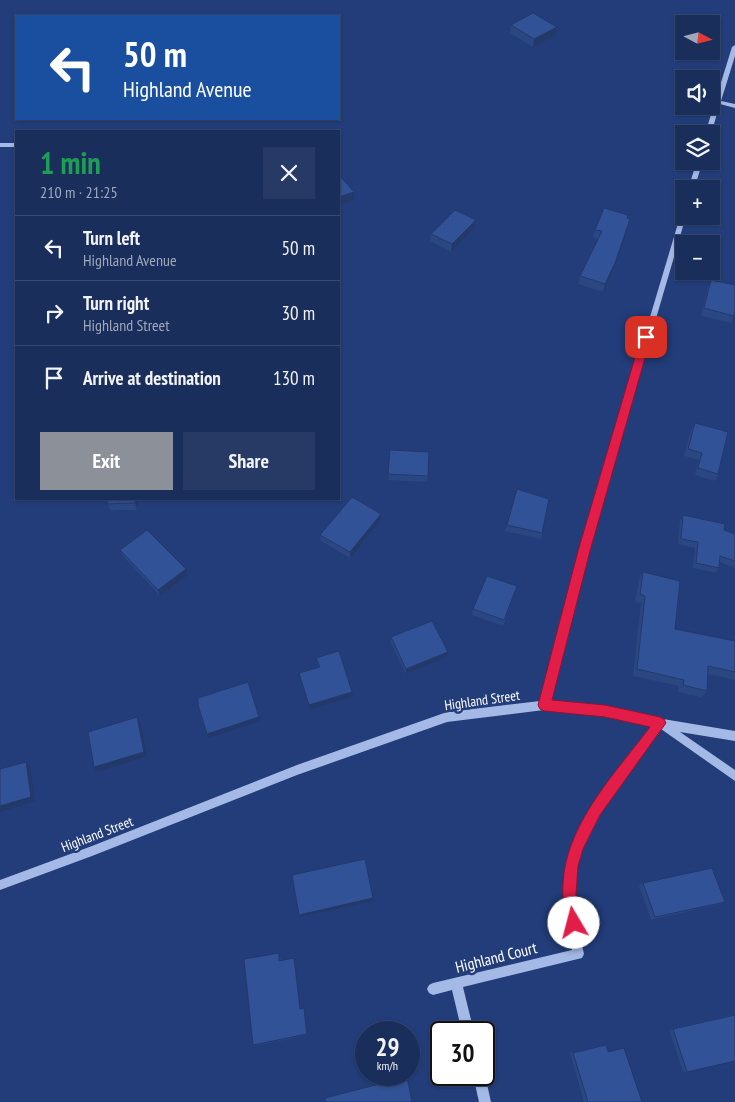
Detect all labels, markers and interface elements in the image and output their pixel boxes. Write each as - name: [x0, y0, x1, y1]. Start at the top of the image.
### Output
- north arrow: [675, 15, 720, 60]
- map controls: [675, 15, 720, 280]
- text: 50 m: [123, 31, 187, 77]
- icon: left: [40, 35, 105, 100]
- button: sound: [675, 70, 720, 115]
- text: Highland Avenue: [123, 75, 252, 103]
- button: layers: [675, 125, 720, 170]
- text: 1 min: [40, 143, 101, 182]
- button: close: [263, 147, 315, 199]
- button: +: [675, 180, 720, 225]
- text: 210 m · 21:25: [40, 182, 118, 202]
- text: Turn left: [83, 226, 140, 250]
- icon: left: [40, 234, 68, 262]
- button: −: [675, 235, 720, 280]
- text: 50 m: [282, 236, 315, 260]
- text: Highland Avenue: [83, 250, 177, 270]
- text: Turn right: [83, 291, 149, 315]
- icon: right: [40, 299, 68, 327]
- text: 30 m: [282, 301, 315, 325]
- text: Highland Street: [83, 315, 170, 335]
- pin: [625, 316, 667, 358]
- icon: arrive: [632, 323, 660, 351]
- icon: arrive: [40, 364, 68, 392]
- text: Arrive at destination: [83, 366, 221, 390]
- text: 130 m: [273, 366, 315, 390]
- button: Exit: [40, 432, 173, 490]
- button: Share: [183, 432, 315, 490]
- street label: Highland Street: [443, 686, 521, 714]
- street label: Highland Street: [58, 812, 136, 856]
- position arrow: [547, 896, 599, 948]
- street label: Highland Court: [453, 937, 539, 977]
- speed limit sign: 30: [430, 1021, 495, 1086]
- text: 29: [376, 1031, 399, 1063]
- text: km/h: [377, 1058, 398, 1073]

